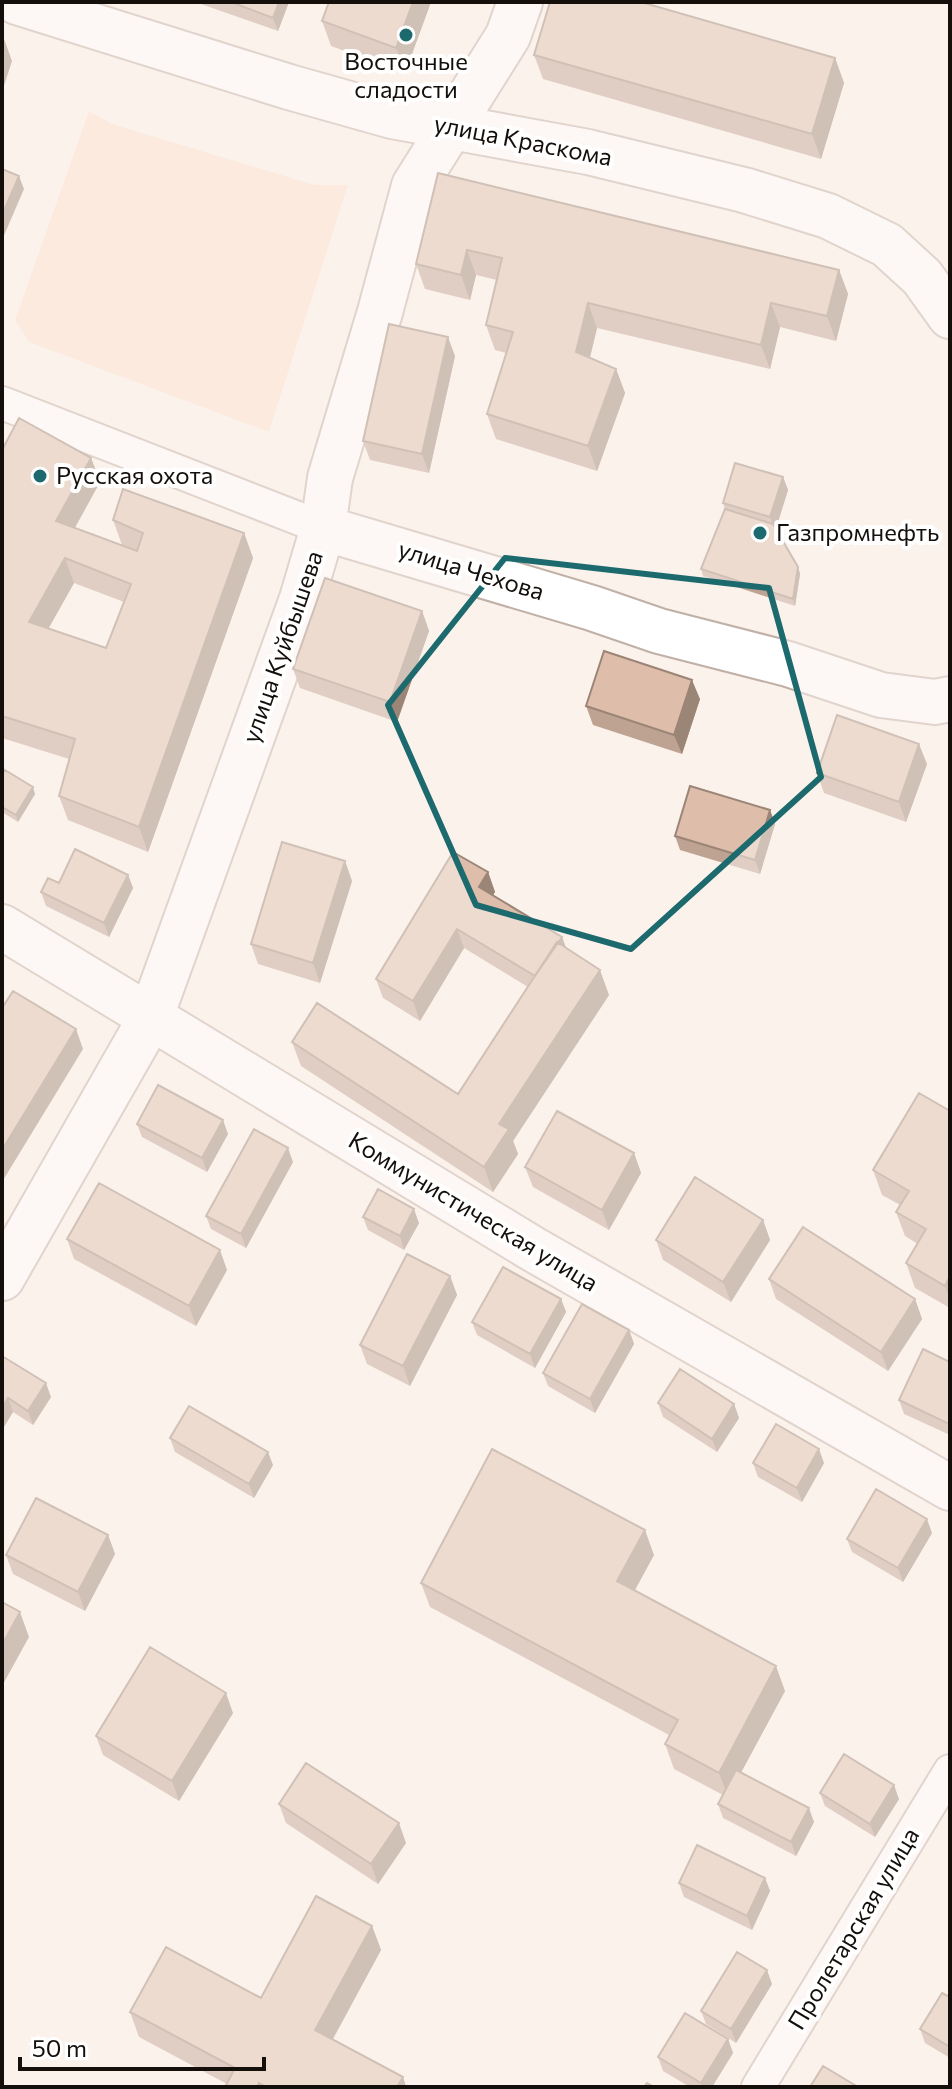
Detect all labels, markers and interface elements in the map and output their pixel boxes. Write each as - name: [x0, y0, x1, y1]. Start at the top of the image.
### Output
- marker: Восточные сладости: [397, 26, 415, 44]
- place label: Восточные сладости: [344, 46, 468, 103]
- street label: улица Краскома: [432, 108, 615, 171]
- place label: Русская охота: [56, 460, 213, 489]
- marker: Русская охота: [31, 467, 49, 485]
- place label: Газпромнефть: [776, 517, 939, 546]
- marker: Газпромнефть: [751, 524, 769, 542]
- street label: улица Чехова: [395, 534, 548, 605]
- street label: улица Куйбышева: [235, 547, 328, 746]
- street label: Коммунистическая улица: [344, 1125, 604, 1297]
- street label: Пролетарская улица: [781, 1822, 924, 2034]
- scale bar: [20, 2021, 264, 2071]
- text: 50 m: [32, 2033, 87, 2062]

